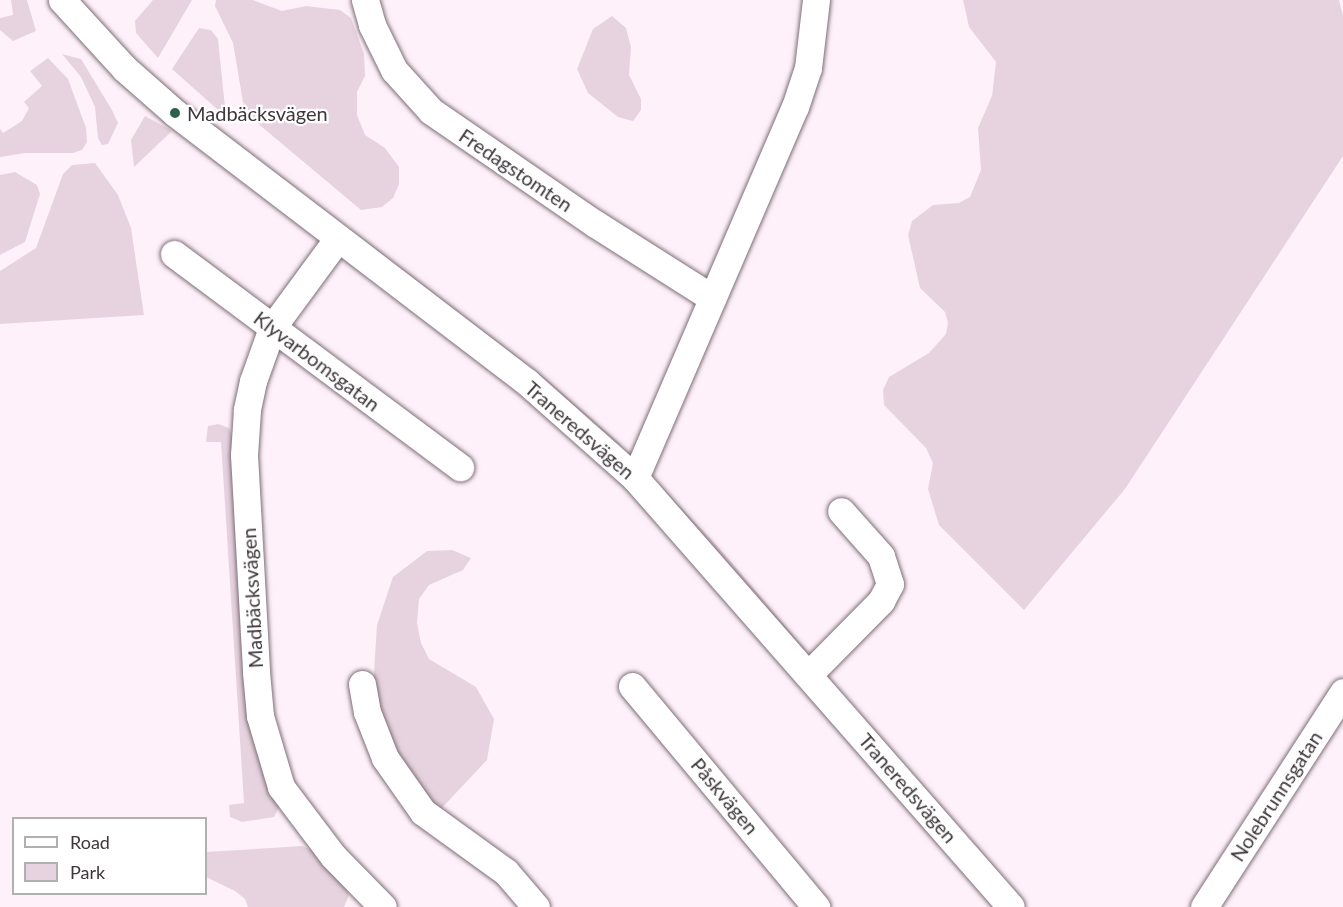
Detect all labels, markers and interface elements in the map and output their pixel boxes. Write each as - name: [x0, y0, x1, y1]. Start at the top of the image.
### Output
- place label: Madbäcksvägen: [187, 101, 328, 125]
- marker: Madbäcksvägen: [168, 106, 182, 120]
- street label: Fredagstomten: [455, 123, 577, 217]
- street label: Klyvarbomsgatan: [249, 306, 385, 416]
- street label: Traneredsvägen: [520, 376, 640, 484]
- street label: Madbäcksvägen: [236, 527, 268, 669]
- street label: Nolebrunnsgatan: [1225, 726, 1327, 866]
- street label: Traneredsvägen: [854, 728, 962, 848]
- street label: Påskvägen: [686, 753, 764, 839]
- legend: [12, 817, 207, 895]
- text: Road: [70, 831, 110, 853]
- text: Park: [70, 861, 105, 883]

